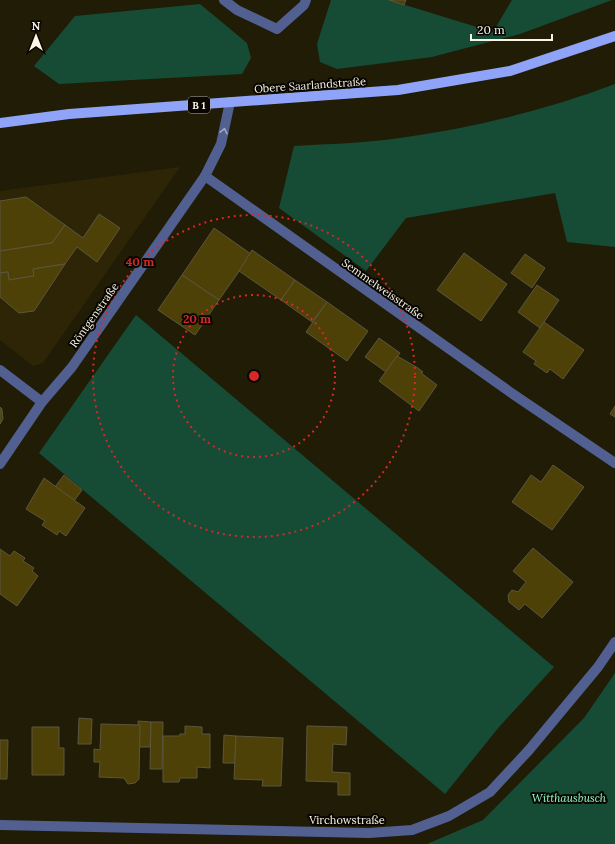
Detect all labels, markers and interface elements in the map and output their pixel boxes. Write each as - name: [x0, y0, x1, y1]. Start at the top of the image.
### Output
- north arrow: [16, 16, 56, 56]
- scale bar: [471, 16, 552, 42]
- text: N: [32, 19, 41, 33]
- text: 20 m: [477, 22, 505, 37]
- street label: Obere Saarlandstraße: [254, 74, 366, 96]
- road number: B 1: [188, 97, 210, 113]
- one-way arrow: [220, 128, 228, 134]
- text: 40 m: [126, 254, 154, 269]
- street label: Semmelweisstraße: [339, 256, 427, 323]
- street label: Röntgenstraße: [66, 280, 122, 350]
- text: 20 m: [183, 311, 211, 326]
- centre of rings: [247, 369, 261, 383]
- park label: Witthausbusch: [532, 791, 607, 805]
- street label: Virchowstraße: [308, 813, 385, 827]

